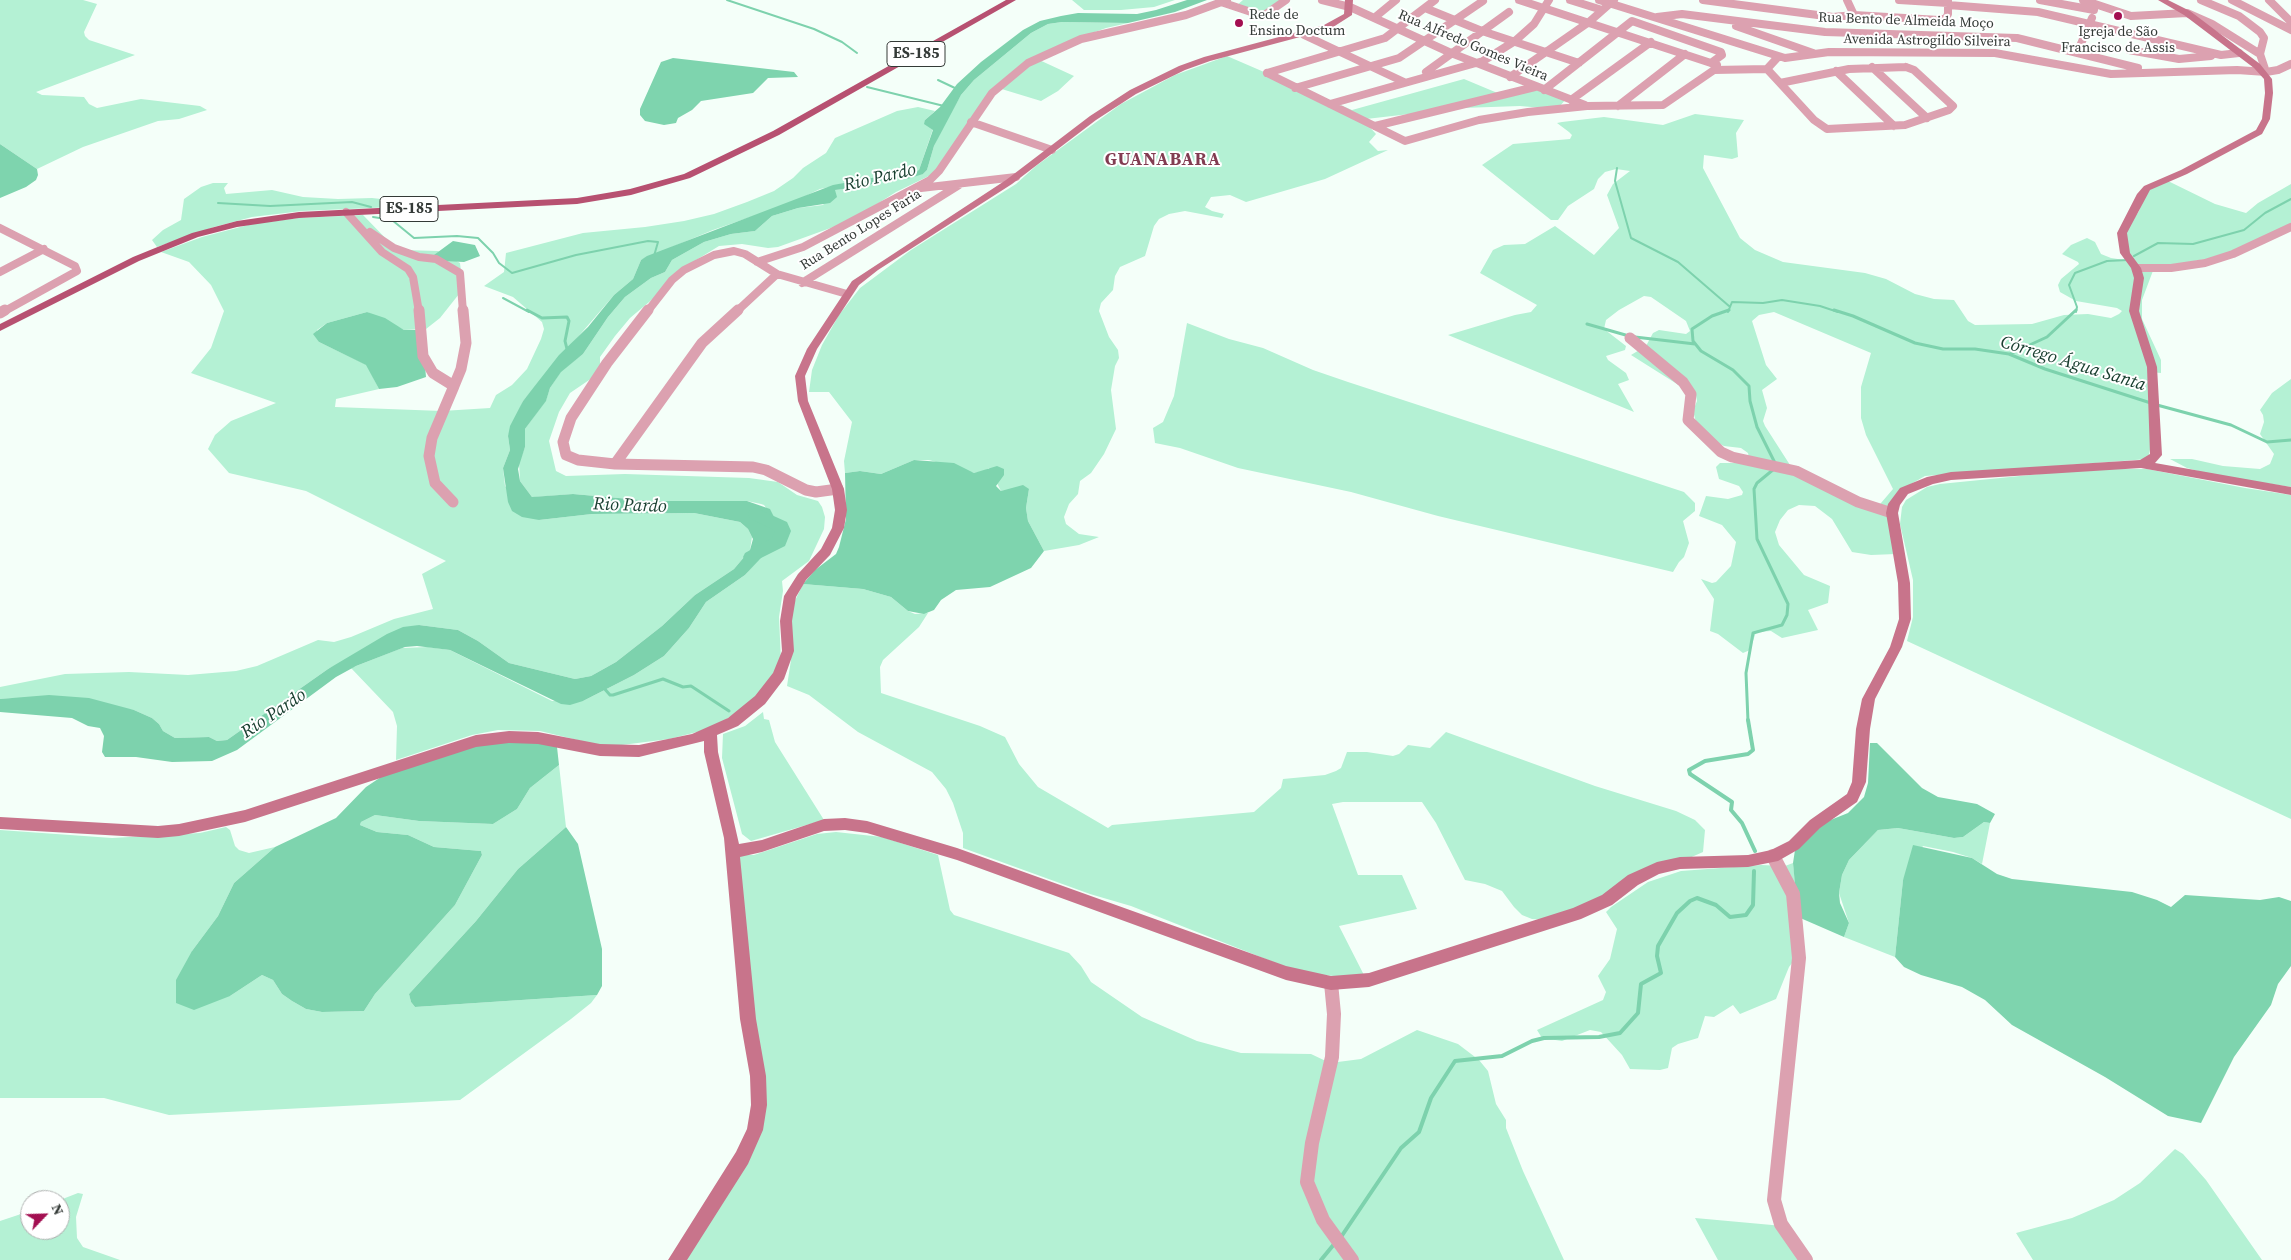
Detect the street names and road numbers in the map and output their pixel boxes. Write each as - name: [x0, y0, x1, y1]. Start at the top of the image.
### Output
- street label: Rua Alfredo Gomes Vieira: [1395, 7, 1551, 85]
- street label: Rua Bento de Almeida Moço: [1818, 10, 1994, 32]
- street label: Avenida Astrogildo Silveira: [1843, 31, 2011, 51]
- road number: ES-185: [887, 42, 945, 66]
- street label: Rua Bento Lopes Faria: [797, 186, 925, 274]
- road number: ES-185: [380, 196, 438, 222]

